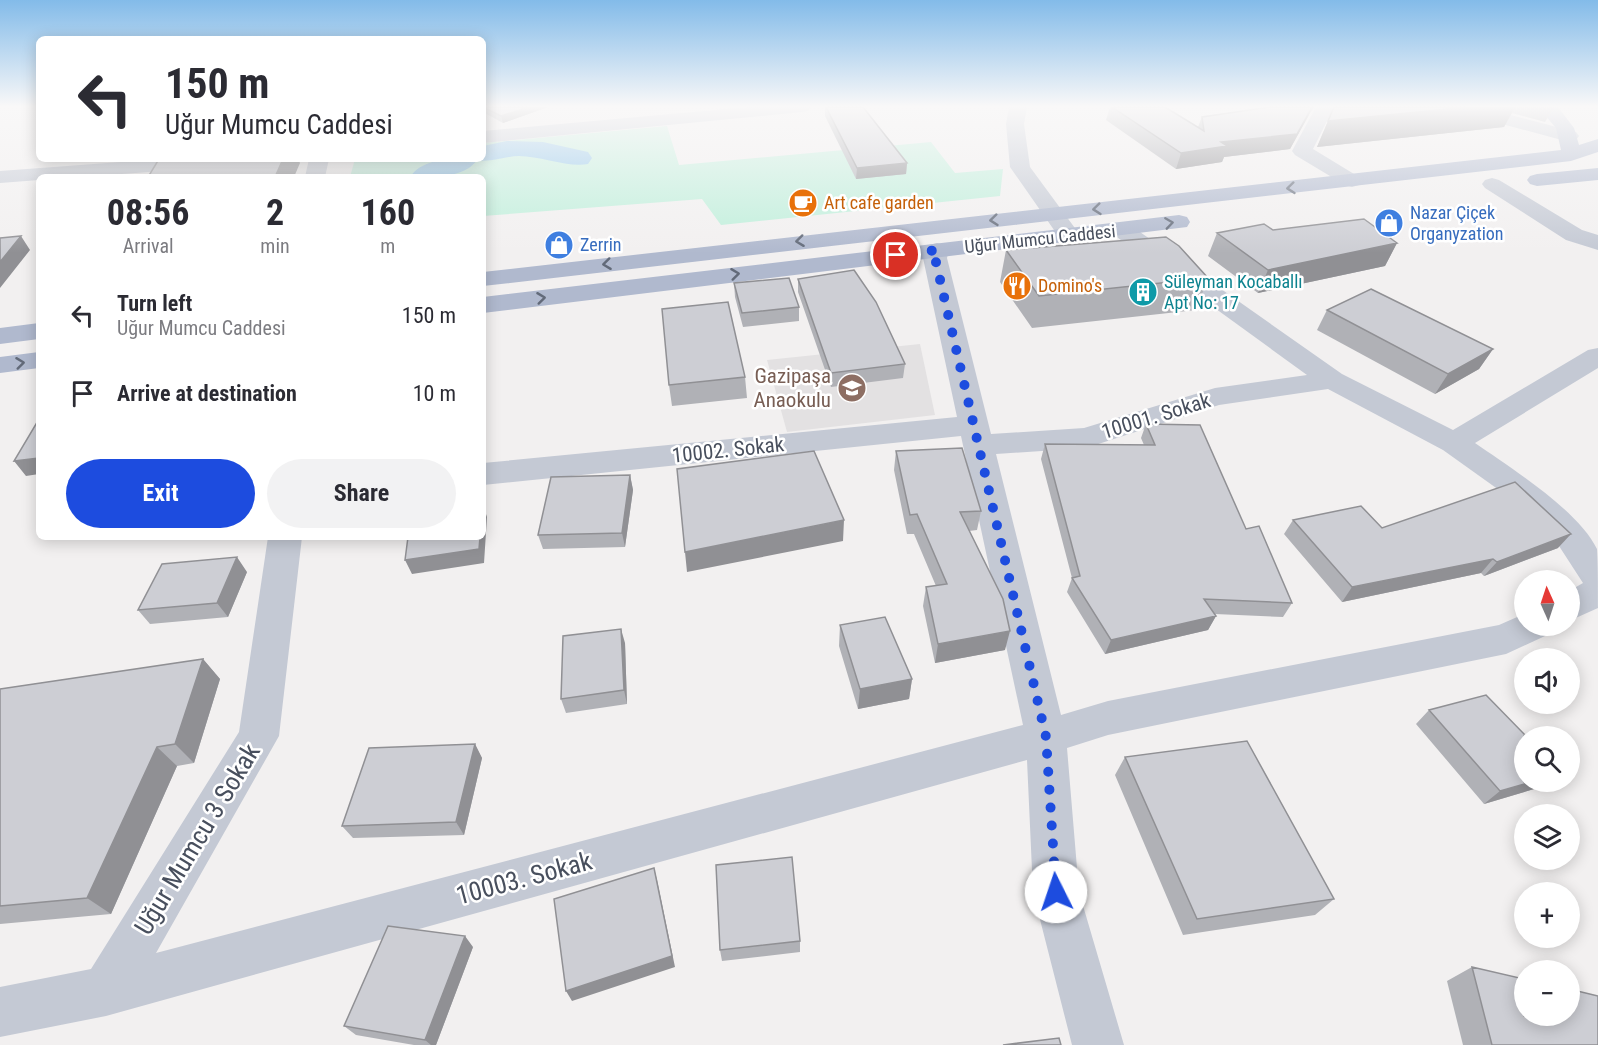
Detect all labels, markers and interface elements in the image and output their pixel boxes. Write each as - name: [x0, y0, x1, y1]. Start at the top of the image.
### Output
- text: 150 m: [165, 59, 270, 108]
- icon: left: [66, 60, 144, 138]
- text: Uğur Mumcu Caddesi: [165, 109, 393, 141]
- one-way arrow: [1286, 181, 1296, 194]
- cafe icon: Art cafe garden: [787, 187, 819, 219]
- text: 08:56: [107, 192, 189, 234]
- text: 2: [266, 192, 284, 234]
- text: 160: [361, 192, 415, 234]
- place label: Art cafe garden: [824, 192, 934, 213]
- one-way arrow: [1093, 202, 1102, 215]
- place label: Nazar Çiçek Organyzation: [1410, 202, 1504, 244]
- shop icon: Nazar Çiçek Organyzation: [1373, 207, 1405, 239]
- one-way arrow: [990, 213, 999, 226]
- one-way arrow: [1164, 218, 1173, 230]
- street label: Uğur Mumcu Caddesi: [963, 220, 1117, 257]
- shop icon: Zerrin: [543, 229, 575, 261]
- pin: [870, 229, 921, 280]
- text: Arrival: [123, 234, 174, 258]
- text: min: [260, 234, 290, 258]
- text: m: [380, 234, 395, 258]
- place label: Zerrin: [580, 234, 621, 255]
- one-way arrow: [796, 235, 805, 247]
- icon: arrive: [879, 238, 912, 271]
- one-way arrow: [602, 257, 611, 270]
- one-way arrow: [730, 268, 739, 281]
- restaurant icon: Domino's: [1001, 270, 1033, 302]
- place label: Süleyman Kocaballı Apt No: 17: [1164, 271, 1303, 313]
- place label: Domino's: [1038, 275, 1102, 296]
- building icon: Süleyman Kocaballı Apt No: 17: [1127, 276, 1159, 308]
- text: Turn left: [117, 291, 192, 316]
- one-way arrow: [536, 292, 546, 304]
- icon: left: [66, 299, 99, 332]
- text: 150 m: [402, 303, 456, 328]
- text: Uğur Mumcu Caddesi: [117, 316, 286, 340]
- one-way arrow: [15, 357, 24, 369]
- place label: Gazipaşa Anaokulu: [754, 364, 831, 412]
- school or university icon: Gazipaşa Anaokulu: [836, 372, 868, 404]
- icon: arrive: [66, 377, 99, 410]
- text: Arrive at destination: [117, 381, 297, 406]
- text: 10 m: [413, 381, 456, 406]
- street label: 10001. Sokak: [1099, 388, 1214, 444]
- street label: 10002. Sokak: [671, 432, 786, 468]
- button: Exit: [66, 459, 255, 528]
- button: Share: [267, 459, 456, 528]
- north arrow: [1514, 570, 1580, 636]
- map controls: [1514, 570, 1580, 1026]
- button: sound: [1514, 648, 1580, 714]
- button: search: [1514, 726, 1580, 792]
- street label: Uğur Mumcu 3 Sokak: [128, 738, 266, 940]
- button: layers: [1514, 804, 1580, 870]
- street label: 10003. Sokak: [453, 845, 595, 911]
- position arrow: [1024, 860, 1088, 924]
- button: +: [1514, 882, 1580, 948]
- button: −: [1514, 960, 1580, 1026]

